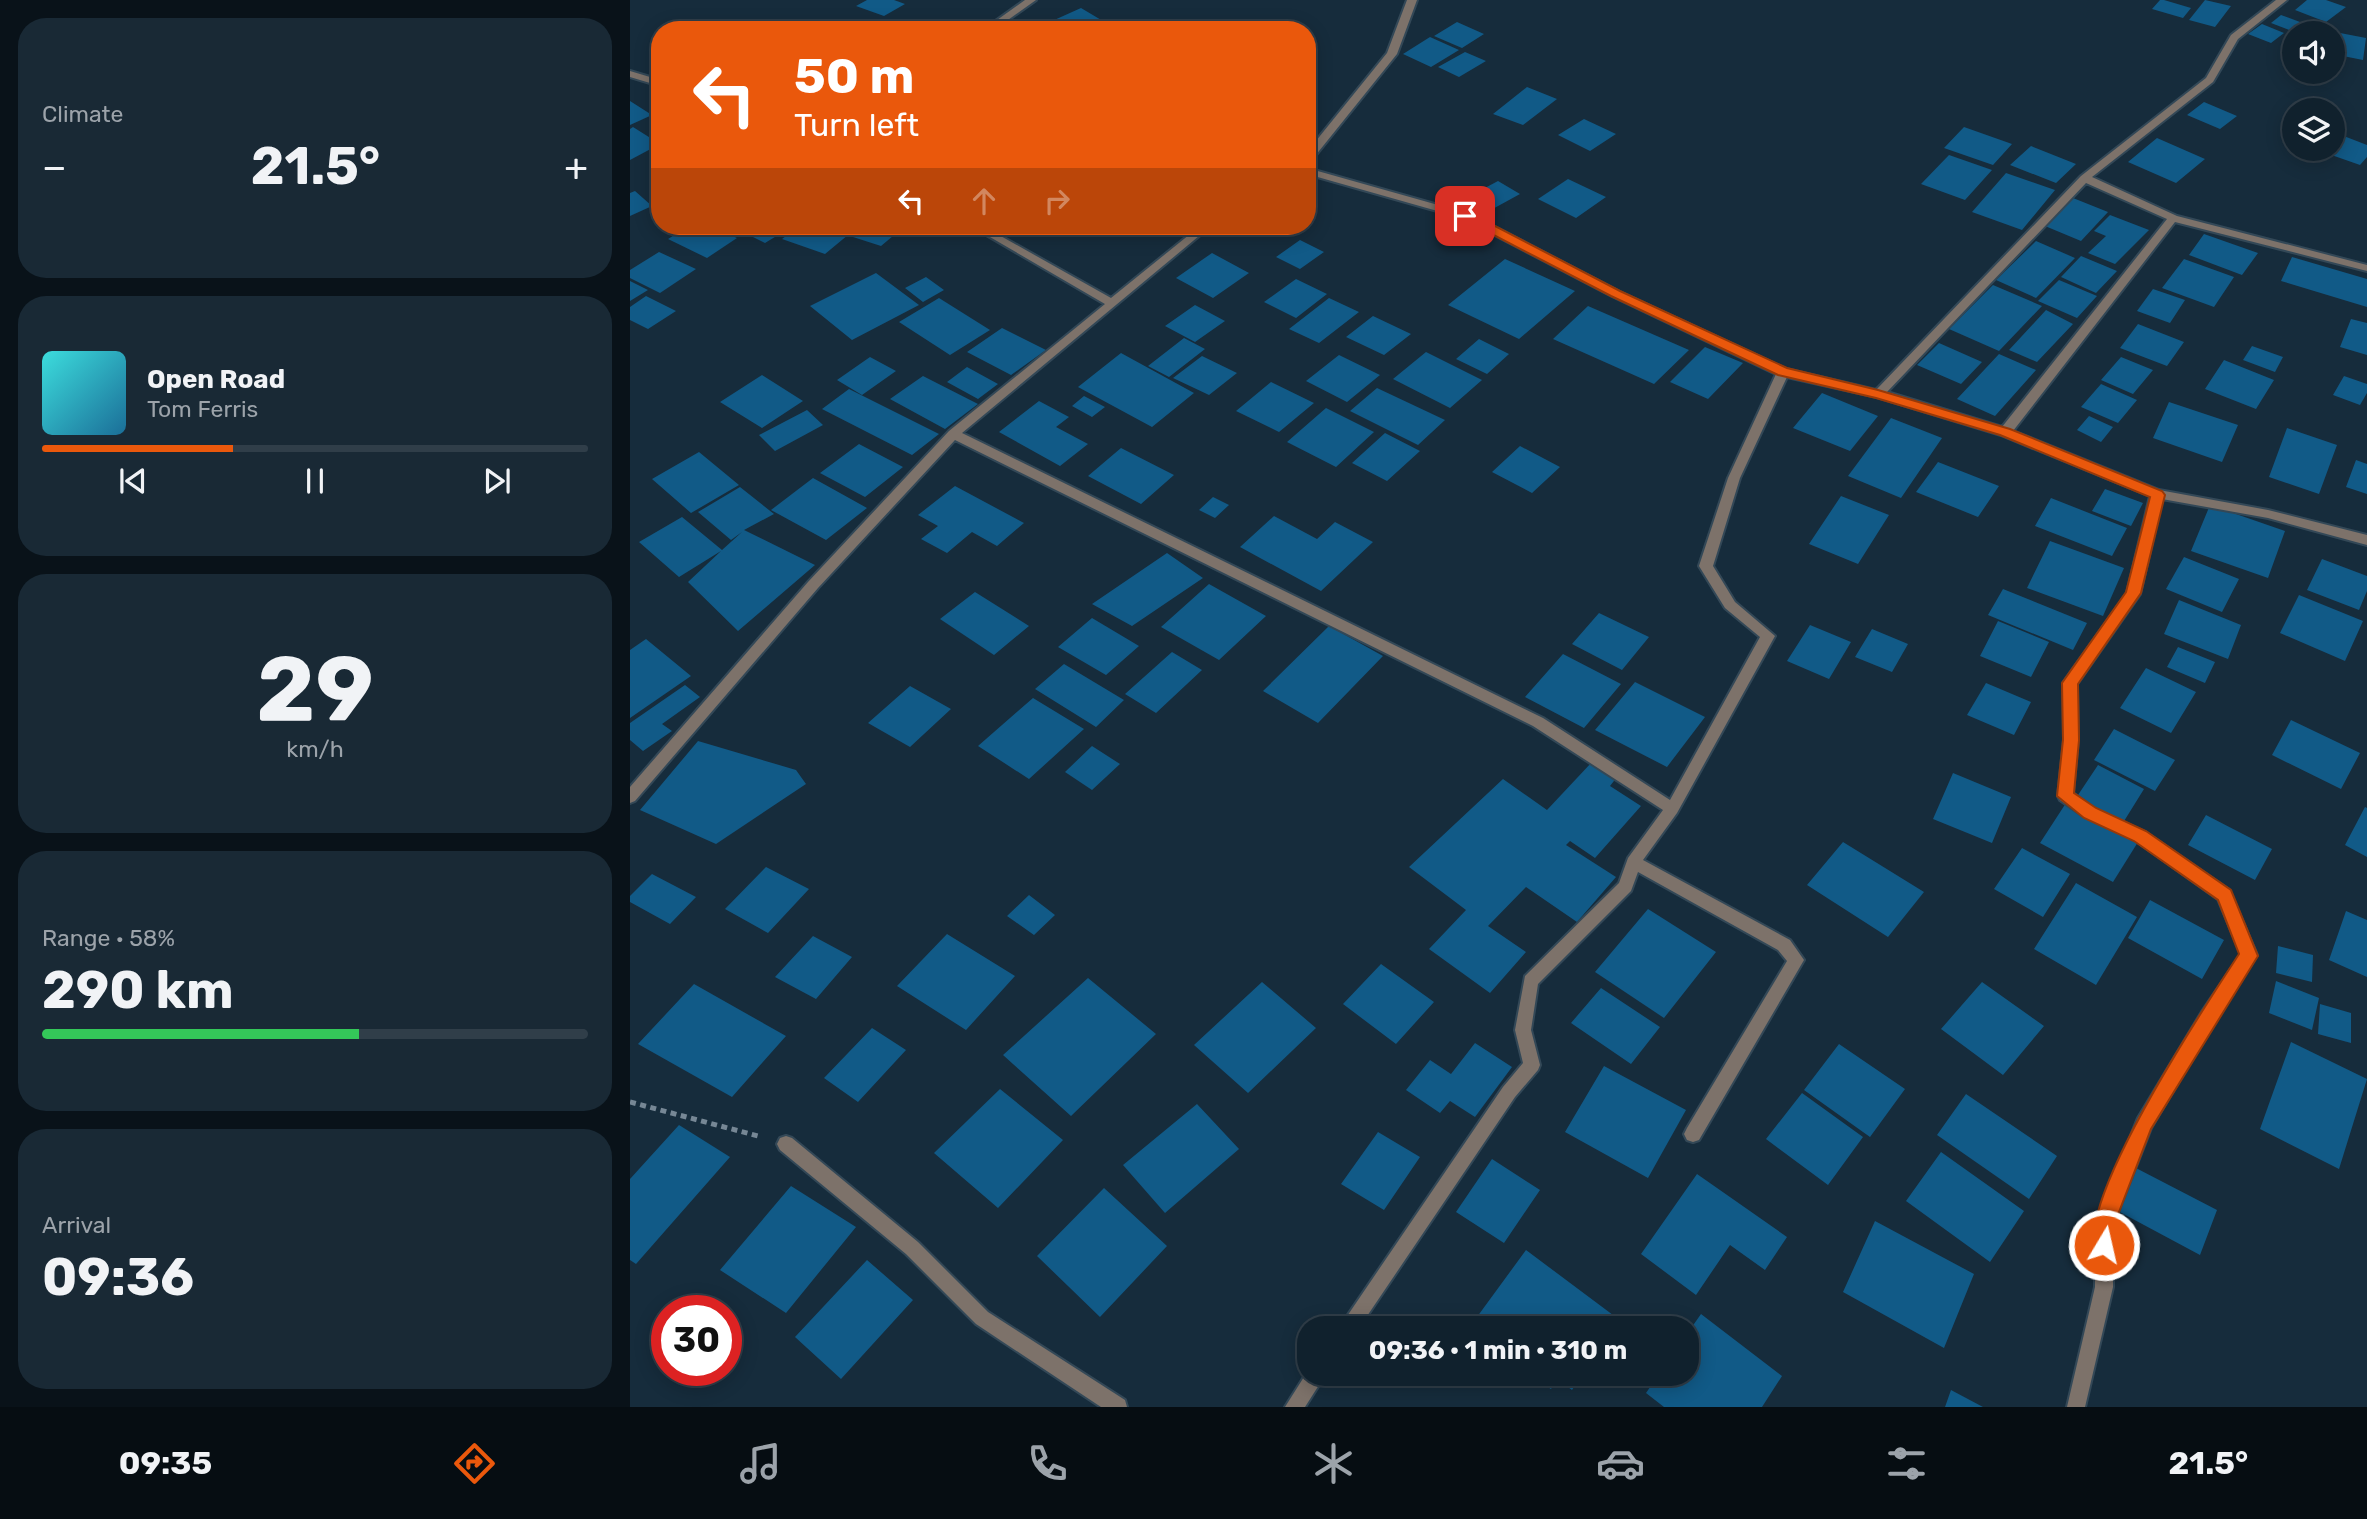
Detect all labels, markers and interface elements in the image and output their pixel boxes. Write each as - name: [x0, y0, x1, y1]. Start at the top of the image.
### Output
- map controls: [2282, 21, 2345, 161]
- button: sound: [2282, 21, 2345, 84]
- text: 50 m: [794, 47, 914, 105]
- icon: left: [679, 49, 770, 140]
- button: layers: [2282, 98, 2345, 161]
- text: Climate: [42, 100, 123, 128]
- text: Turn left: [794, 106, 919, 144]
- text: 21.5°: [251, 135, 380, 197]
- text: −: [42, 144, 67, 190]
- text: +: [564, 144, 588, 190]
- icon: left: [892, 182, 930, 220]
- icon: ahead: [965, 182, 1003, 220]
- icon: right: [1038, 182, 1076, 220]
- pin: [1435, 186, 1495, 246]
- icon: arrive: [1446, 197, 1484, 235]
- text: Open Road: [147, 364, 285, 395]
- text: Tom Ferris: [147, 395, 258, 423]
- icon: previous: [114, 462, 152, 500]
- icon: pause: [296, 462, 334, 500]
- icon: next: [478, 462, 516, 500]
- text: 29: [256, 635, 374, 743]
- text: km/h: [286, 735, 344, 763]
- text: Range · 58%: [42, 924, 175, 952]
- text: 290 km: [42, 959, 234, 1021]
- position arrow: [2067, 1208, 2141, 1282]
- text: Arrival: [42, 1211, 111, 1239]
- text: 09:36: [42, 1246, 194, 1308]
- speed limit sign: 30: [651, 1295, 742, 1386]
- text: 09:36 · 1 min · 310 m: [1369, 1335, 1627, 1366]
- icon: directions: [450, 1439, 499, 1488]
- icon: music: [736, 1439, 785, 1488]
- icon: phone: [1023, 1439, 1072, 1488]
- icon: climate: [1309, 1439, 1358, 1488]
- icon: car: [1596, 1439, 1645, 1488]
- icon: filters: [1882, 1439, 1931, 1488]
- text: 09:35: [119, 1444, 212, 1482]
- text: 21.5°: [2169, 1444, 2248, 1482]

